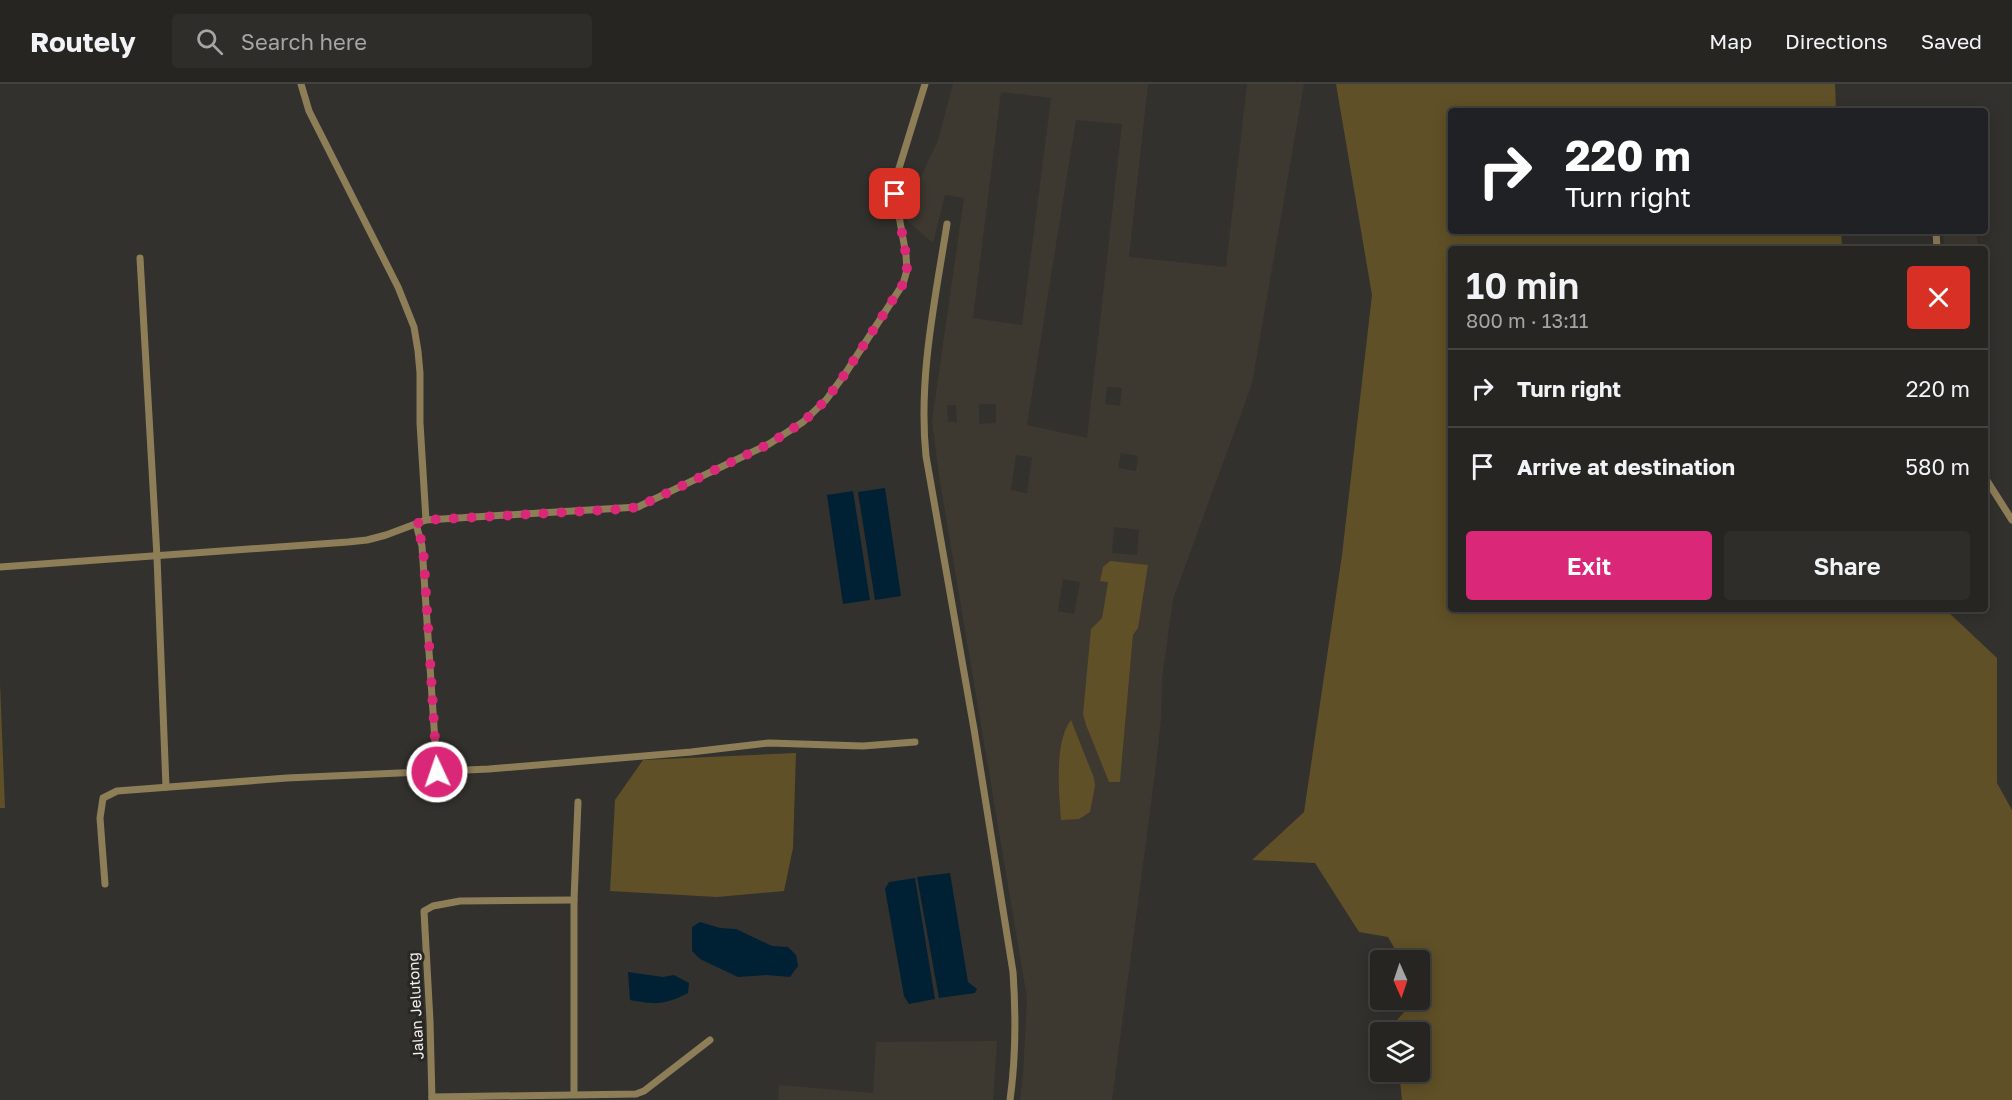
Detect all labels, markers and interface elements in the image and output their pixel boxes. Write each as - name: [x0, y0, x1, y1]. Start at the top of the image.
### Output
- search box: [172, 14, 592, 68]
- text: Routely: [30, 25, 136, 58]
- icon: search: [193, 25, 226, 58]
- text: Search here: [241, 28, 367, 55]
- text: Map: [1709, 28, 1752, 54]
- text: Directions: [1785, 28, 1888, 54]
- text: Saved: [1921, 28, 1982, 54]
- text: 220 m: [1565, 130, 1691, 180]
- icon: right: [1466, 132, 1544, 210]
- pin: [869, 168, 920, 219]
- icon: arrive: [878, 177, 911, 210]
- text: Turn right: [1565, 181, 1691, 213]
- text: 10 min: [1466, 264, 1579, 307]
- button: close: [1907, 266, 1970, 329]
- text: 800 m · 13:11: [1466, 308, 1589, 332]
- icon: right: [1466, 372, 1499, 405]
- text: Turn right: [1517, 375, 1621, 402]
- text: 220 m: [1906, 375, 1970, 402]
- icon: arrive: [1466, 450, 1499, 483]
- text: Arrive at destination: [1517, 453, 1735, 480]
- text: 580 m: [1905, 453, 1970, 480]
- button: Exit: [1466, 531, 1712, 600]
- button: Share: [1724, 531, 1970, 600]
- position arrow: [405, 740, 469, 804]
- north arrow: [1370, 950, 1430, 1010]
- map controls: [1370, 950, 1430, 1082]
- street label: Jalan Jelutong: [403, 952, 427, 1060]
- button: layers: [1370, 1022, 1430, 1082]

